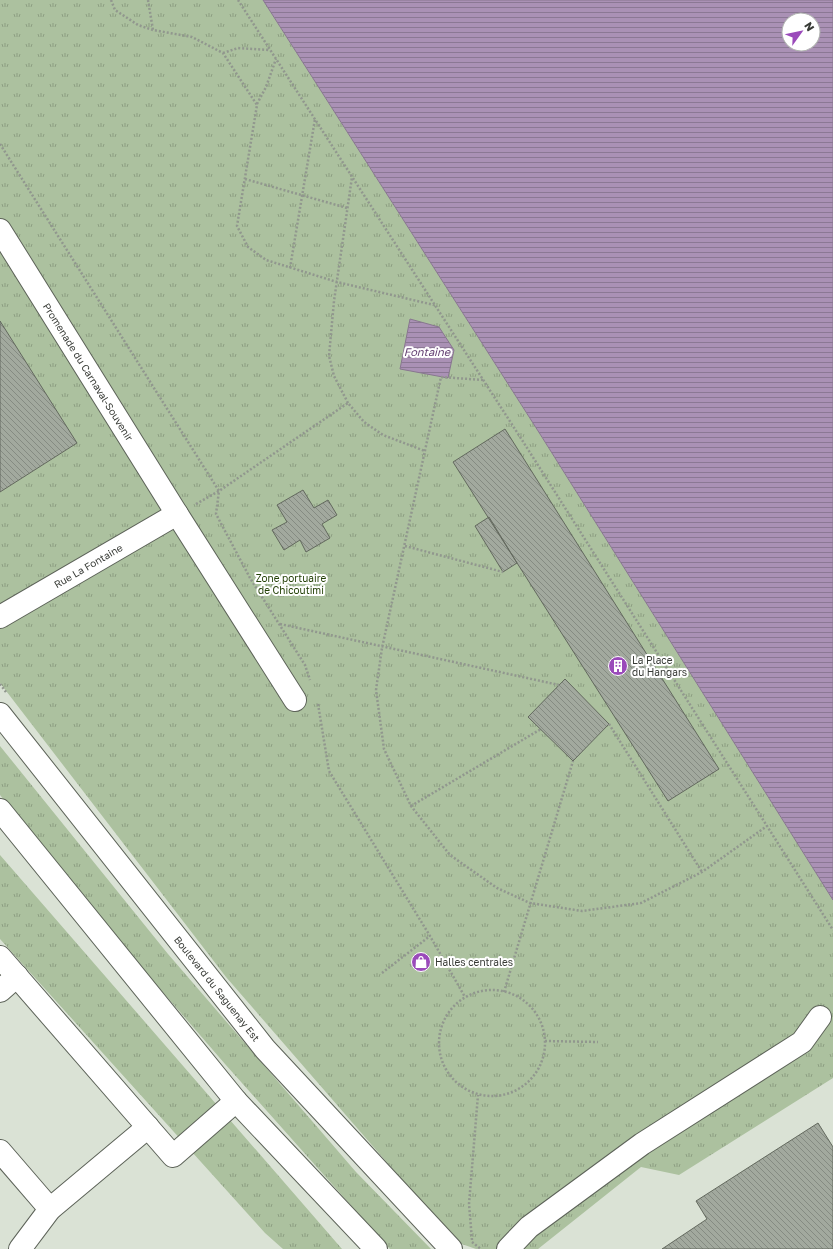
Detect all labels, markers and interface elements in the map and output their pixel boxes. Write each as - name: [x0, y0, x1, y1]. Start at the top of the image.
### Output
- north arrow: [781, 12, 821, 52]
- text: N: [802, 19, 818, 33]
- street label: Promenade du Carnaval-Souvenir: [41, 301, 136, 443]
- water label: Fontaine: [404, 345, 452, 358]
- street label: Rue La Fontaine: [52, 541, 125, 590]
- park label: Zone portuaire de Chicoutimi: [256, 572, 326, 596]
- place label: La Place du Hangars: [632, 654, 687, 678]
- building icon: La Place du Hangars: [607, 655, 629, 677]
- street label: Boulevard du Saguenay Est: [172, 933, 262, 1044]
- shop icon: Halles centrales: [410, 951, 432, 973]
- place label: Halles centrales: [435, 956, 513, 968]

